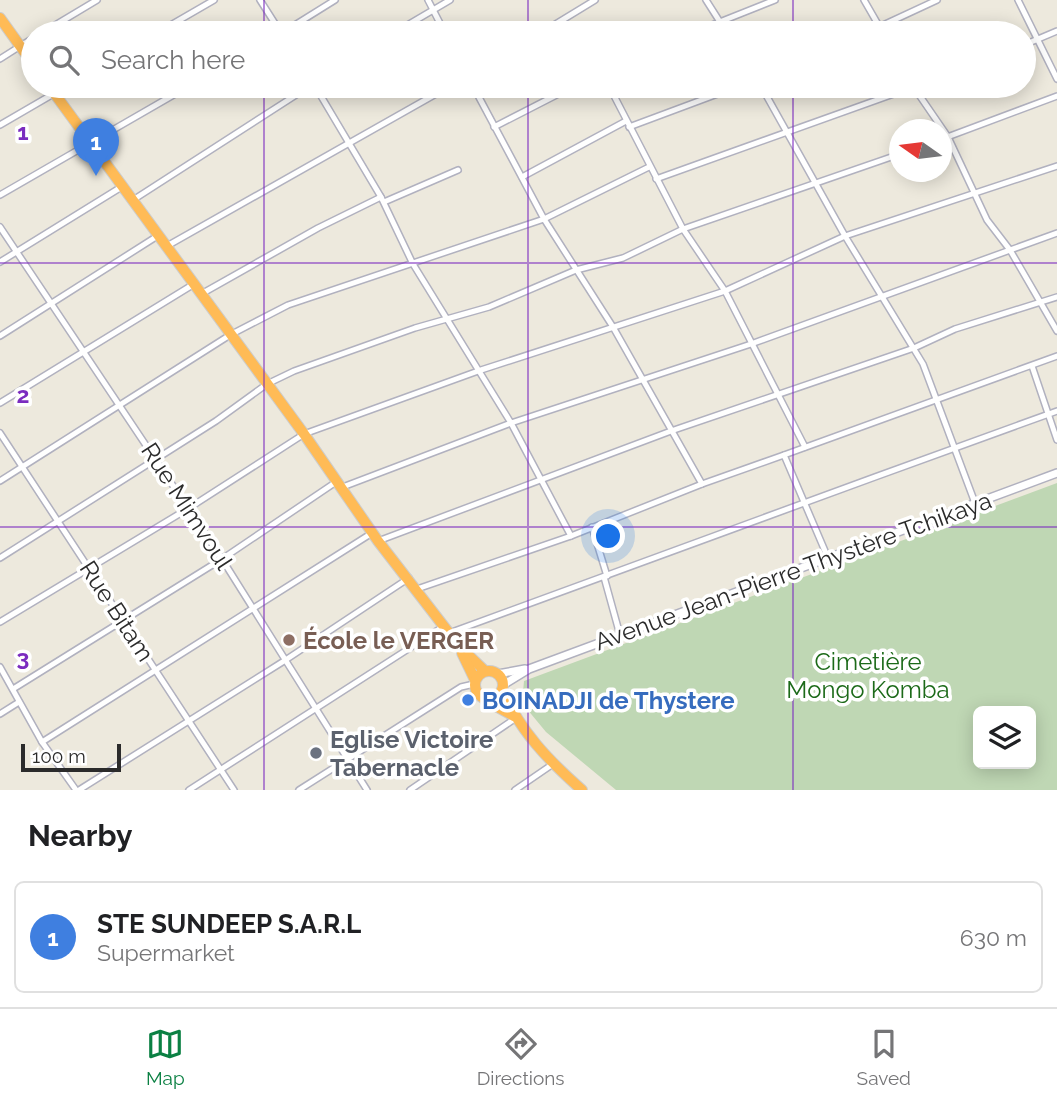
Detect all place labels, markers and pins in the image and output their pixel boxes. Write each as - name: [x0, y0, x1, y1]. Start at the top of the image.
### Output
- pin: 1: [73, 118, 119, 176]
- place label: École le VERGER: [303, 626, 494, 655]
- marker: École le VERGER: [281, 632, 297, 648]
- place label: BOINADJI de Thystere: [482, 686, 735, 715]
- marker: BOINADJI de Thystere: [460, 692, 476, 708]
- place label: Eglise Victoire Tabernacle: [330, 725, 493, 782]
- marker: Eglise Victoire Tabernacle: [308, 745, 324, 761]

